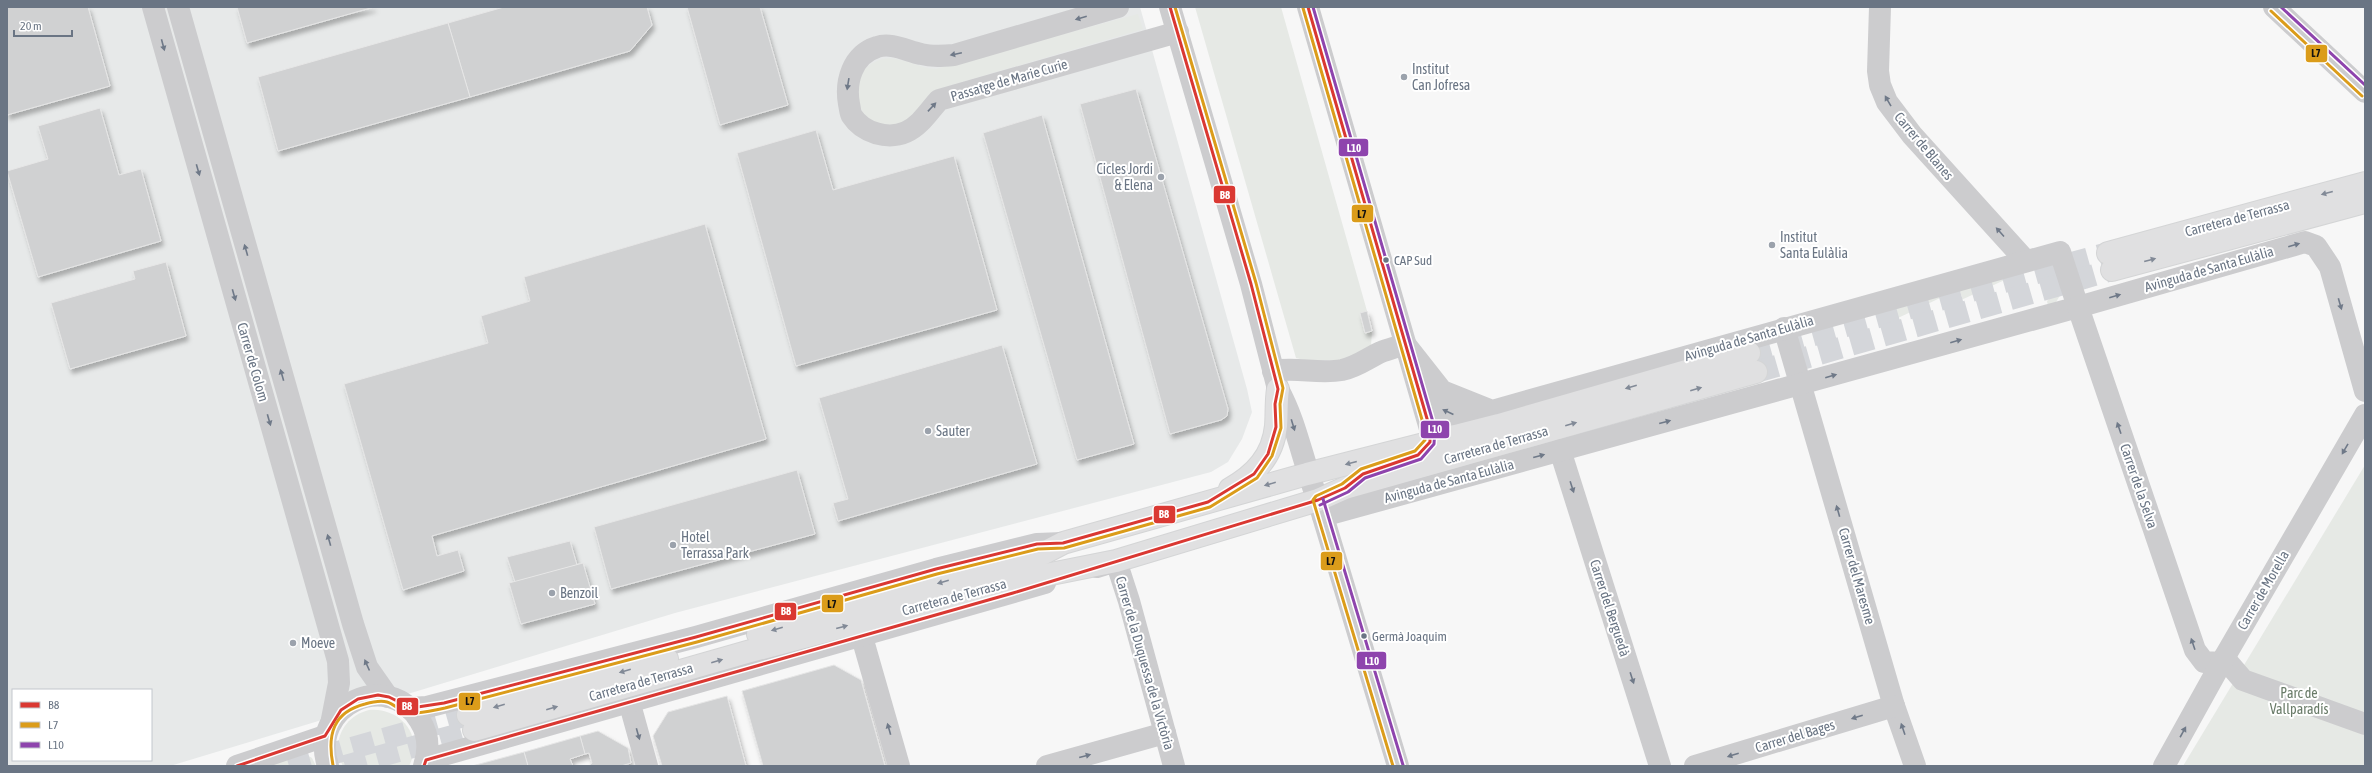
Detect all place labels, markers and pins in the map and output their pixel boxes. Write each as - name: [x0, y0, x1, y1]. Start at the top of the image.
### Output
- place label: Institut Can Jofresa: [1412, 61, 1470, 93]
- marker: Institut Can Jofresa: [1399, 72, 1409, 82]
- place label: Cicles Jordi & Elena: [1096, 161, 1153, 193]
- marker: Cicles Jordi & Elena: [1156, 172, 1166, 182]
- place label: Institut Santa Eulàlia: [1780, 229, 1848, 261]
- marker: Institut Santa Eulàlia: [1767, 240, 1777, 250]
- place label: CAP Sud: [1394, 253, 1432, 268]
- marker: CAP Sud: [1381, 255, 1391, 265]
- place label: Sauter: [936, 423, 970, 439]
- marker: Sauter: [923, 426, 933, 436]
- place label: Hotel Terrassa Park: [681, 529, 749, 561]
- marker: Hotel Terrassa Park: [668, 540, 678, 550]
- place label: Benzoil: [560, 585, 598, 601]
- marker: Benzoil: [547, 588, 557, 598]
- place label: Germà Joaquim: [1372, 629, 1447, 644]
- marker: Germà Joaquim: [1359, 631, 1369, 641]
- place label: Moeve: [301, 635, 335, 651]
- marker: Moeve: [288, 638, 298, 648]

